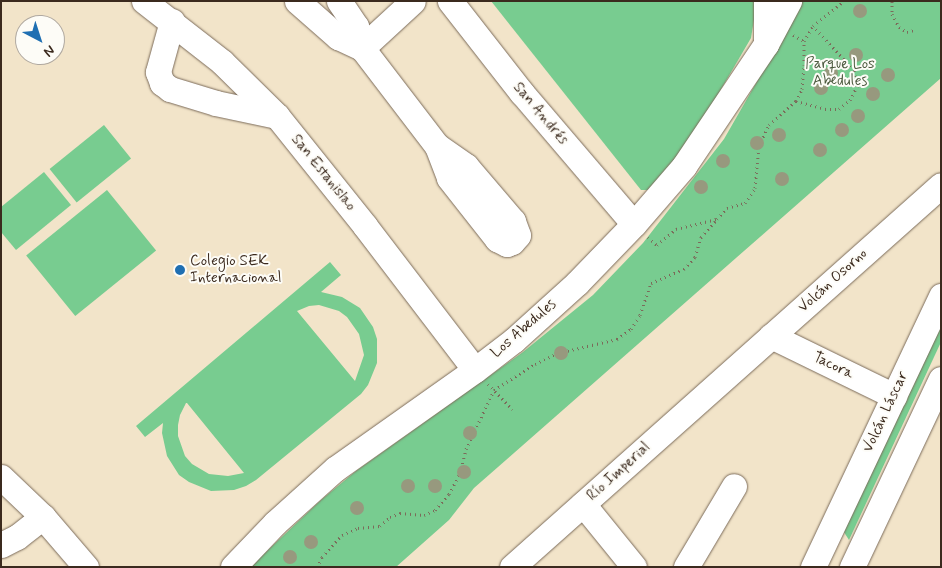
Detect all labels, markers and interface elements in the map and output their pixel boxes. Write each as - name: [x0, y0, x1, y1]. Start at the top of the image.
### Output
- north arrow: [15, 15, 65, 65]
- text: N: [40, 41, 58, 61]
- park label: Parque Los Abedules: [805, 55, 875, 90]
- street label: San Andrés: [509, 80, 571, 148]
- street label: San Estanislao: [287, 132, 359, 214]
- street label: Volcán Osorno: [794, 244, 872, 318]
- place label: Colegio SEK Internacional: [190, 252, 281, 287]
- marker: Colegio SEK Internacional: [174, 264, 186, 276]
- street label: Los Abedules: [487, 296, 561, 362]
- street label: Tacora: [810, 349, 856, 383]
- street label: Volcán Láscar: [859, 368, 913, 456]
- street label: Río Imperial: [584, 439, 654, 505]

